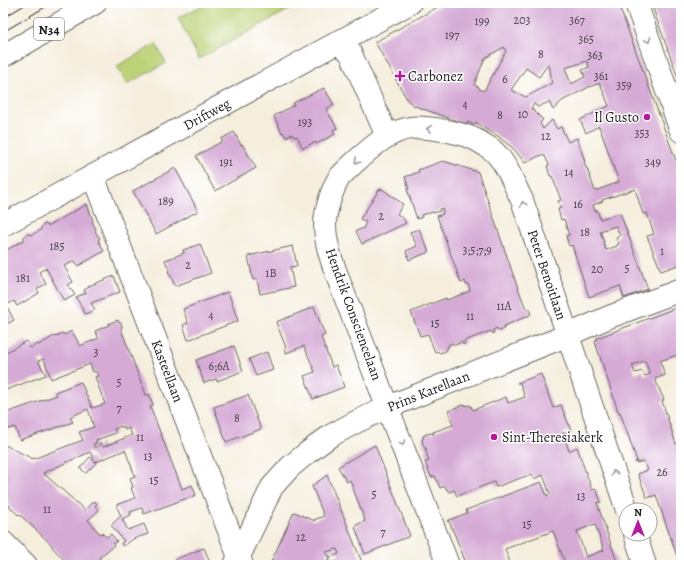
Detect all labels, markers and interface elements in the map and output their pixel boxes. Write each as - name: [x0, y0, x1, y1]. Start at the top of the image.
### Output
- house number: 203: [513, 12, 531, 28]
- house number: 367: [569, 12, 586, 28]
- house number: 199: [474, 13, 490, 29]
- road number: N34: [34, 18, 64, 40]
- house number: 197: [445, 27, 460, 43]
- house number: 365: [578, 31, 594, 47]
- one-way arrow: [644, 36, 652, 43]
- house number: 8: [538, 46, 544, 62]
- house number: 363: [587, 47, 603, 63]
- place label: Carbonez: [408, 67, 463, 86]
- house number: 361: [594, 68, 608, 84]
- marker: Carbonez: [395, 71, 405, 81]
- house number: 6: [502, 71, 508, 87]
- house number: 359: [616, 77, 632, 93]
- street label: Driftweg: [180, 94, 234, 135]
- house number: 4: [462, 96, 468, 112]
- house number: 10: [518, 106, 528, 122]
- house number: 8: [497, 107, 503, 123]
- place label: Il Gusto: [594, 108, 639, 127]
- marker: Il Gusto: [642, 112, 652, 122]
- house number: 193: [298, 114, 312, 130]
- one-way arrow: [426, 124, 432, 133]
- house number: 353: [634, 125, 650, 141]
- house number: 12: [541, 128, 551, 144]
- house number: 191: [219, 154, 233, 170]
- house number: 349: [645, 154, 661, 170]
- one-way arrow: [355, 156, 362, 163]
- house number: 14: [564, 164, 574, 180]
- house number: 189: [158, 193, 174, 209]
- house number: 16: [573, 196, 583, 212]
- one-way arrow: [519, 201, 527, 208]
- house number: 2: [378, 208, 384, 224]
- house number: 18: [580, 224, 590, 240]
- street label: Peter Benoitlaan: [523, 227, 571, 323]
- house number: 185: [49, 238, 65, 254]
- house number: 3;5;7;9: [462, 242, 492, 258]
- house number: 1: [660, 243, 664, 259]
- street label: Hendrik Consciencelaan: [321, 245, 386, 383]
- house number: 2: [185, 257, 191, 273]
- house number: 5: [624, 260, 630, 276]
- house number: 20: [591, 261, 603, 277]
- house number: 1B: [265, 265, 277, 281]
- house number: 181: [16, 270, 30, 286]
- house number: 11A: [496, 298, 513, 314]
- house number: 4: [208, 307, 214, 323]
- house number: 11: [466, 308, 474, 324]
- house number: 15: [430, 315, 440, 331]
- street label: Kasteellaan: [147, 337, 188, 405]
- house number: 3: [94, 344, 99, 360]
- house number: 6;6A: [209, 358, 230, 374]
- street label: Prins Karellaan: [384, 366, 473, 416]
- house number: 5: [116, 374, 122, 390]
- house number: 7: [116, 400, 122, 416]
- house number: 8: [234, 410, 240, 426]
- place label: Sint-Theresiakerk: [502, 428, 603, 447]
- house number: 11: [136, 429, 144, 445]
- marker: Sint-Theresiakerk: [489, 432, 499, 442]
- one-way arrow: [397, 440, 405, 447]
- house number: 13: [143, 448, 153, 464]
- house number: 26: [656, 464, 668, 480]
- one-way arrow: [611, 470, 619, 477]
- house number: 15: [149, 472, 159, 488]
- house number: 5: [371, 486, 377, 502]
- house number: 13: [576, 488, 586, 504]
- house number: 11: [43, 501, 51, 517]
- north arrow: [618, 502, 658, 542]
- text: N: [634, 505, 642, 520]
- house number: 15: [522, 516, 532, 532]
- house number: 7: [380, 524, 386, 540]
- house number: 12: [296, 529, 306, 545]

